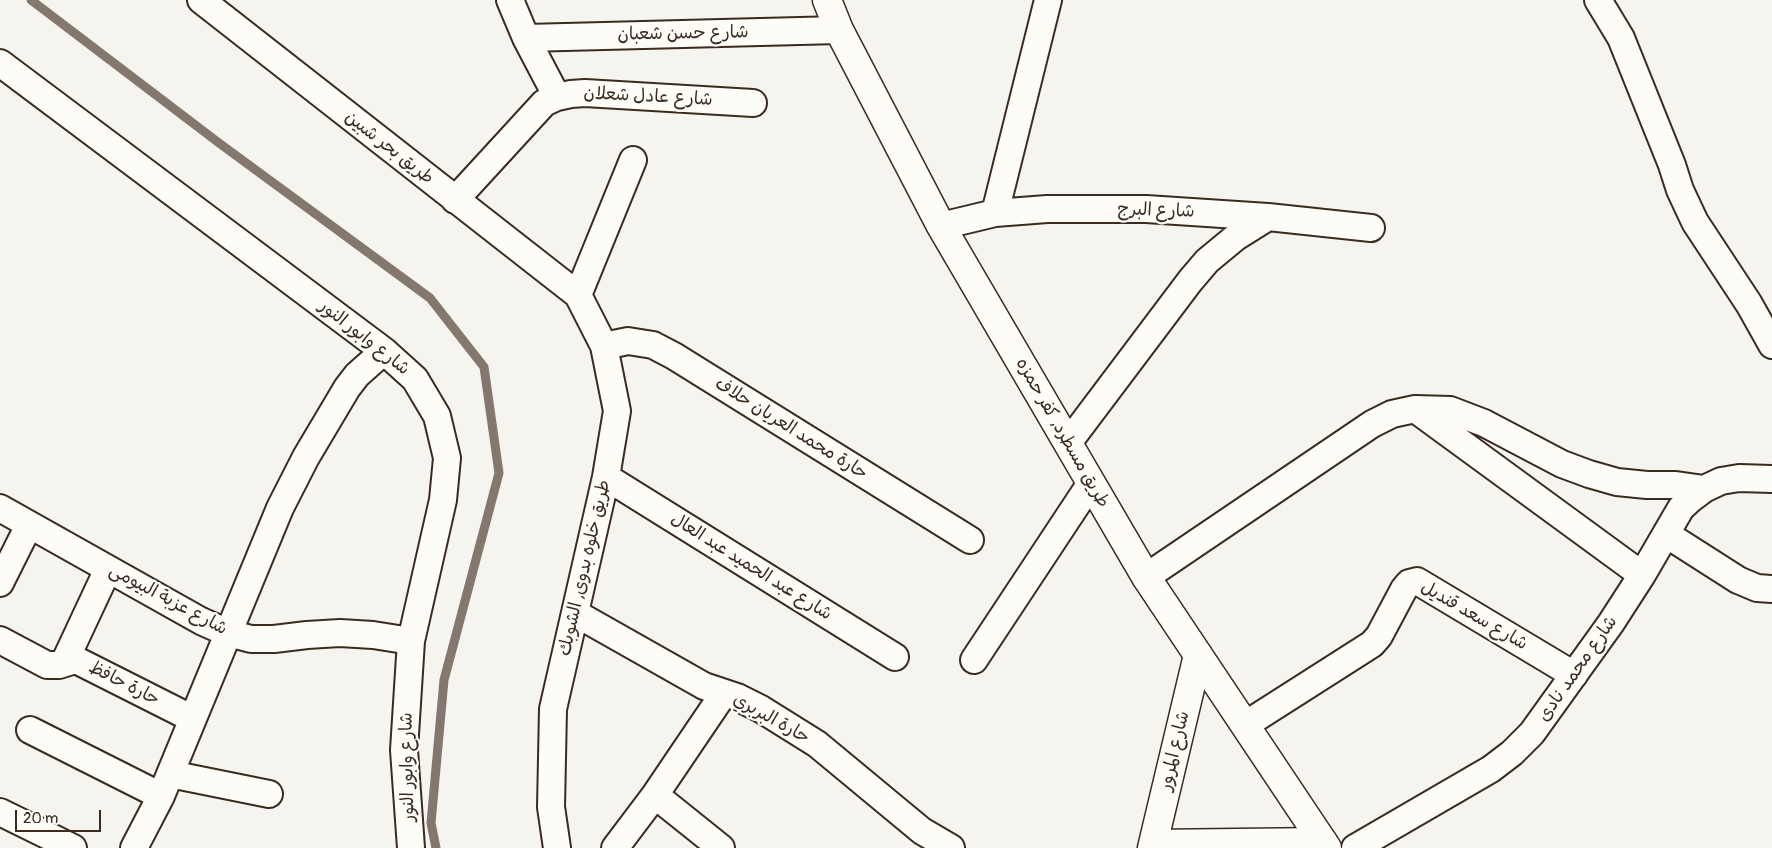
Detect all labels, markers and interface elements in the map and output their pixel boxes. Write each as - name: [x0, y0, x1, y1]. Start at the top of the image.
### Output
- street label: شارع حسن شعبان: [617, 22, 749, 46]
- street label: شارع عادل شعلان: [583, 83, 713, 111]
- street label: طريق بحر شبين: [340, 107, 438, 189]
- street label: شارع البرج: [1117, 199, 1195, 223]
- street label: شارع وابور النور: [314, 296, 414, 380]
- street label: طريق مسطرد, كفر حمزه: [1010, 354, 1114, 512]
- street label: حارة محمد العريان حلاف: [711, 373, 871, 485]
- street label: طريق خلوه بدوى, الشوبك: [554, 478, 616, 658]
- street label: شارع عبد الحميد عبد العال: [666, 509, 836, 625]
- street label: شارع عزبة البيومى: [105, 560, 231, 640]
- street label: شارع سعد قنديل: [1417, 577, 1531, 655]
- street label: شارع محمد نادى: [1534, 612, 1622, 726]
- street label: حارة حافظ: [85, 657, 163, 711]
- street label: حارة البربري: [729, 689, 813, 749]
- street label: شارع المرور: [1155, 709, 1195, 793]
- street label: شارع وابور النور: [396, 712, 420, 822]
- scale bar: [18, 800, 104, 832]
- text: 20 m: [23, 809, 58, 828]

